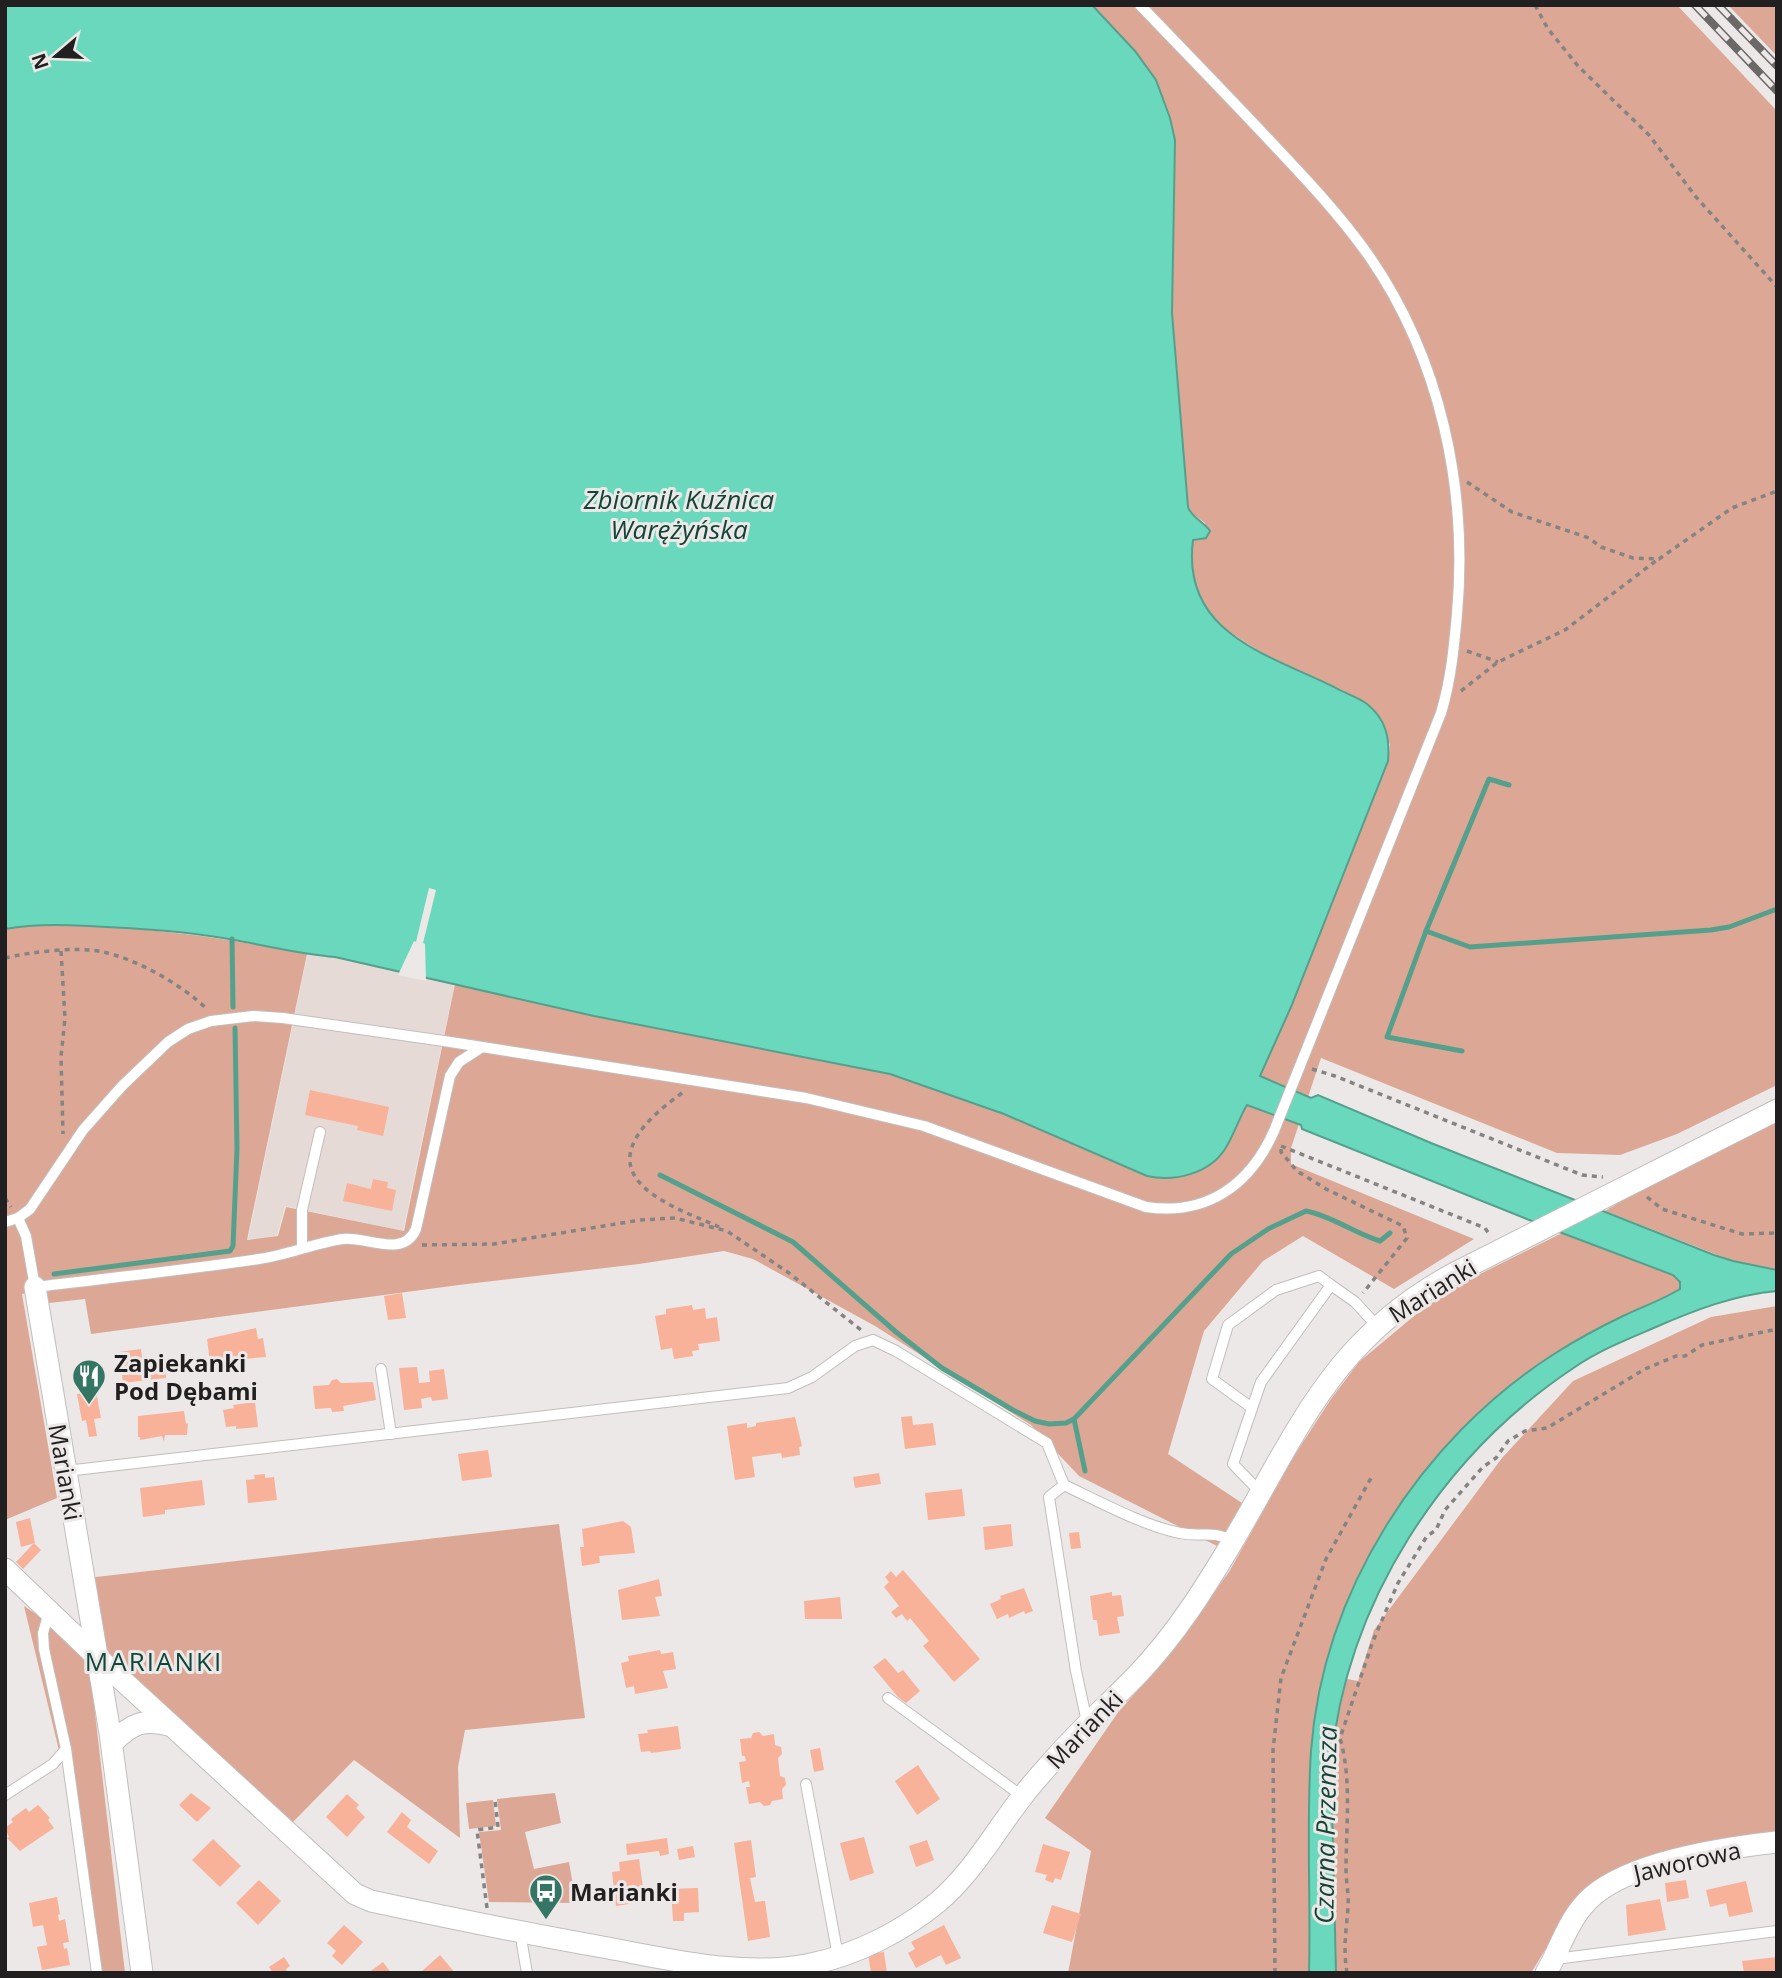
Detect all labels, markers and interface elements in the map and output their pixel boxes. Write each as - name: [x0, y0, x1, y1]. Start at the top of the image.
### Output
- north arrow: [21, 21, 91, 91]
- text: N: [25, 50, 55, 73]
- water label: Zbiornik Kuźnica Warężyńska: [583, 481, 775, 547]
- street label: Marianki: [1382, 1250, 1482, 1330]
- place label: Zapiekanki Pod Dębami: [114, 1346, 258, 1407]
- restaurant icon: Zapiekanki Pod Dębami: [70, 1357, 108, 1406]
- street label: Marianki: [41, 1421, 91, 1523]
- district label: MARIANKI: [85, 1643, 223, 1679]
- street label: Marianki: [1038, 1682, 1130, 1776]
- water label: Czarna Przemsza: [1305, 1725, 1345, 1924]
- street label: Jaworowa: [1628, 1833, 1744, 1890]
- bus stop icon: Marianki: [527, 1872, 565, 1921]
- place label: Marianki: [570, 1875, 678, 1908]

